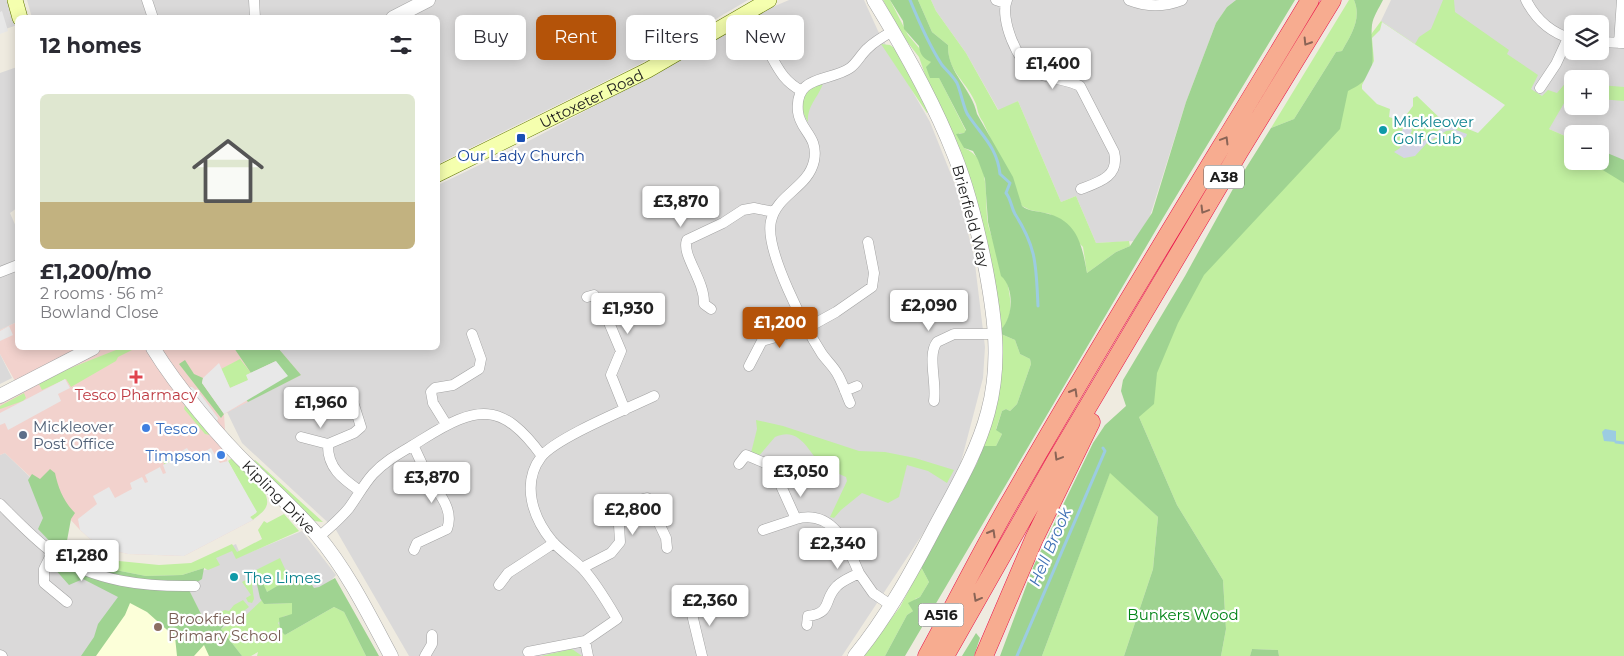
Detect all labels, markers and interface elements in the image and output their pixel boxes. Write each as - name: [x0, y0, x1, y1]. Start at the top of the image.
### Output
- chip: Buy: [455, 15, 526, 60]
- chip: Rent: [536, 15, 616, 60]
- chip: Filters: [626, 15, 716, 60]
- chip: New: [726, 15, 804, 60]
- map controls: [1564, 15, 1609, 170]
- button: layers: [1564, 15, 1609, 60]
- icon: filters: [387, 31, 415, 59]
- text: 12 homes: [40, 33, 141, 58]
- one-way arrow: [1303, 36, 1313, 45]
- pin: £1,400: [1012, 48, 1094, 90]
- text: £1,400: [1026, 54, 1080, 73]
- street label: Uttoxeter Road: [536, 64, 646, 132]
- button: +: [1564, 70, 1609, 115]
- place label: Mickleover Golf Club: [1393, 112, 1474, 148]
- marker: Mickleover Golf Club: [1377, 124, 1389, 136]
- button: −: [1564, 125, 1609, 170]
- icon: home: [183, 126, 273, 216]
- marker: Our Lady Church: [515, 132, 527, 144]
- one-way arrow: [1219, 136, 1229, 145]
- place label: Our Lady Church: [457, 146, 585, 165]
- street label: Brierfield Way: [948, 163, 994, 270]
- road number: A38: [1204, 166, 1244, 188]
- pin: £3,870: [640, 186, 722, 228]
- text: £3,870: [653, 192, 709, 211]
- one-way arrow: [1201, 205, 1211, 214]
- text: £1,200/mo: [40, 259, 152, 284]
- text: 2 rooms · 56 m²: [40, 284, 164, 303]
- pin: £2,090: [888, 290, 970, 332]
- pin: £1,930: [587, 292, 669, 335]
- text: £2,090: [901, 296, 957, 315]
- text: £1,930: [602, 299, 654, 318]
- text: Bowland Close: [40, 303, 159, 322]
- pin: £1,200: [739, 306, 821, 349]
- text: £1,200: [754, 313, 806, 332]
- marker: Tesco Pharmacy: [130, 371, 142, 383]
- place label: Tesco Pharmacy: [75, 385, 198, 404]
- pin: £1,960: [280, 386, 362, 429]
- one-way arrow: [1068, 389, 1078, 398]
- text: £1,960: [295, 393, 347, 412]
- place label: Mickleover Post Office: [33, 417, 115, 453]
- place label: Tesco: [156, 419, 198, 438]
- marker: Tesco: [140, 422, 152, 434]
- marker: Mickleover Post Office: [17, 429, 29, 441]
- place label: Timpson: [145, 446, 211, 465]
- marker: Timpson: [215, 449, 227, 461]
- one-way arrow: [1055, 451, 1065, 460]
- street label: Kipling Drive: [238, 456, 320, 538]
- pin: £3,050: [760, 456, 842, 498]
- pin: £3,870: [391, 462, 473, 504]
- text: £3,050: [773, 462, 829, 481]
- text: £3,870: [404, 468, 460, 487]
- pin: £2,800: [592, 494, 674, 536]
- text: £2,800: [605, 500, 661, 519]
- water label: Hell Brook: [1025, 504, 1076, 589]
- pin: £2,340: [797, 528, 879, 570]
- one-way arrow: [986, 529, 996, 538]
- text: £2,340: [810, 534, 866, 553]
- pin: £1,280: [41, 540, 123, 582]
- text: £1,280: [56, 546, 108, 565]
- place label: The Limes: [244, 568, 321, 587]
- marker: The Limes: [228, 571, 240, 583]
- pin: £2,360: [669, 584, 751, 627]
- text: £2,360: [682, 591, 738, 610]
- one-way arrow: [973, 592, 983, 601]
- road number: A516: [918, 604, 964, 626]
- park label: Bunkers Wood: [1127, 605, 1239, 624]
- place label: Brookfield Primary School: [168, 609, 282, 645]
- marker: Brookfield Primary School: [152, 621, 164, 633]

